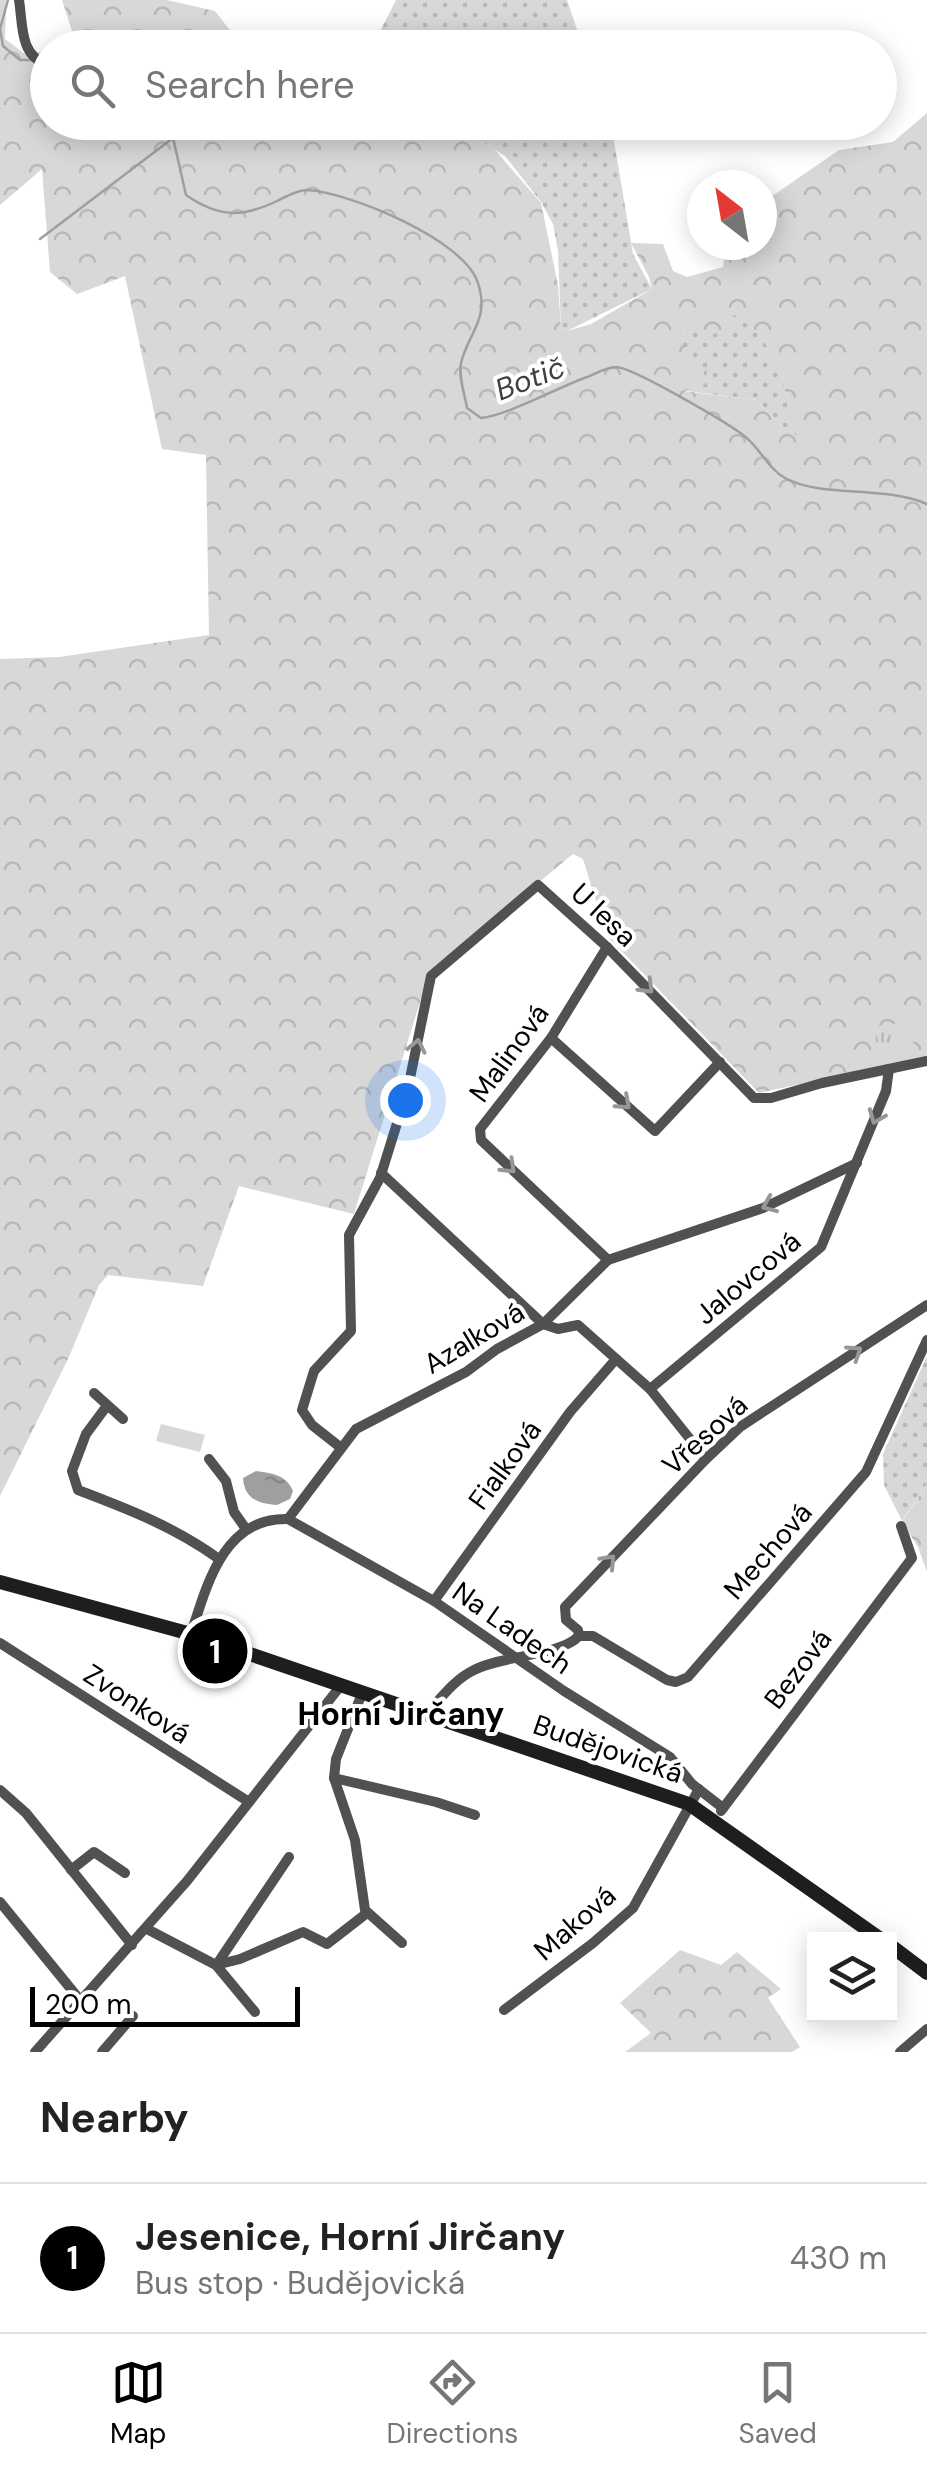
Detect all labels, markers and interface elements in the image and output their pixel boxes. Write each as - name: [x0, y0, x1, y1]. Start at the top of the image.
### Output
- search box: [30, 30, 897, 140]
- icon: search: [65, 58, 120, 113]
- text: Search here: [145, 60, 355, 110]
- north arrow: [687, 170, 777, 260]
- water label: Botič: [490, 347, 570, 409]
- street label: U lesa: [563, 875, 645, 955]
- one-way arrow: [635, 976, 653, 994]
- street label: Malinová: [461, 996, 557, 1110]
- one-way arrow: [405, 1037, 426, 1054]
- your location: [380, 1075, 431, 1126]
- one-way arrow: [612, 1091, 631, 1109]
- one-way arrow: [867, 1107, 887, 1124]
- one-way arrow: [498, 1155, 516, 1173]
- one-way arrow: [761, 1193, 779, 1213]
- street label: Jalovcová: [688, 1223, 808, 1333]
- street label: Azalková: [417, 1294, 531, 1382]
- one-way arrow: [844, 1345, 862, 1364]
- street label: Vřesová: [654, 1387, 756, 1483]
- street label: Fialková: [460, 1413, 550, 1517]
- street label: Mechová: [716, 1495, 820, 1607]
- one-way arrow: [597, 1554, 615, 1573]
- street label: Na Ladech: [445, 1573, 579, 1683]
- pin: 1: [182, 1614, 248, 1688]
- street label: Bezová: [756, 1622, 840, 1716]
- street label: Zvonková: [77, 1656, 197, 1752]
- district label: Horní Jirčany: [298, 1693, 504, 1735]
- street label: Budějovická: [528, 1706, 688, 1792]
- street label: Maková: [526, 1877, 624, 1969]
- map controls: [807, 1932, 897, 2022]
- button: layers: [807, 1932, 897, 2022]
- scale bar: [30, 1982, 300, 2026]
- text: 200 m: [45, 1986, 132, 2023]
- text: Nearby: [40, 2090, 189, 2145]
- text: Jesenice, Horní Jirčany: [135, 2212, 565, 2262]
- text: 1: [67, 2237, 78, 2279]
- text: 430 m: [790, 2237, 887, 2279]
- text: Bus stop · Budějovická: [135, 2262, 465, 2304]
- tab: Map: [110, 2355, 166, 2452]
- tab: Directions: [387, 2355, 518, 2452]
- tab: Saved: [738, 2355, 817, 2452]

